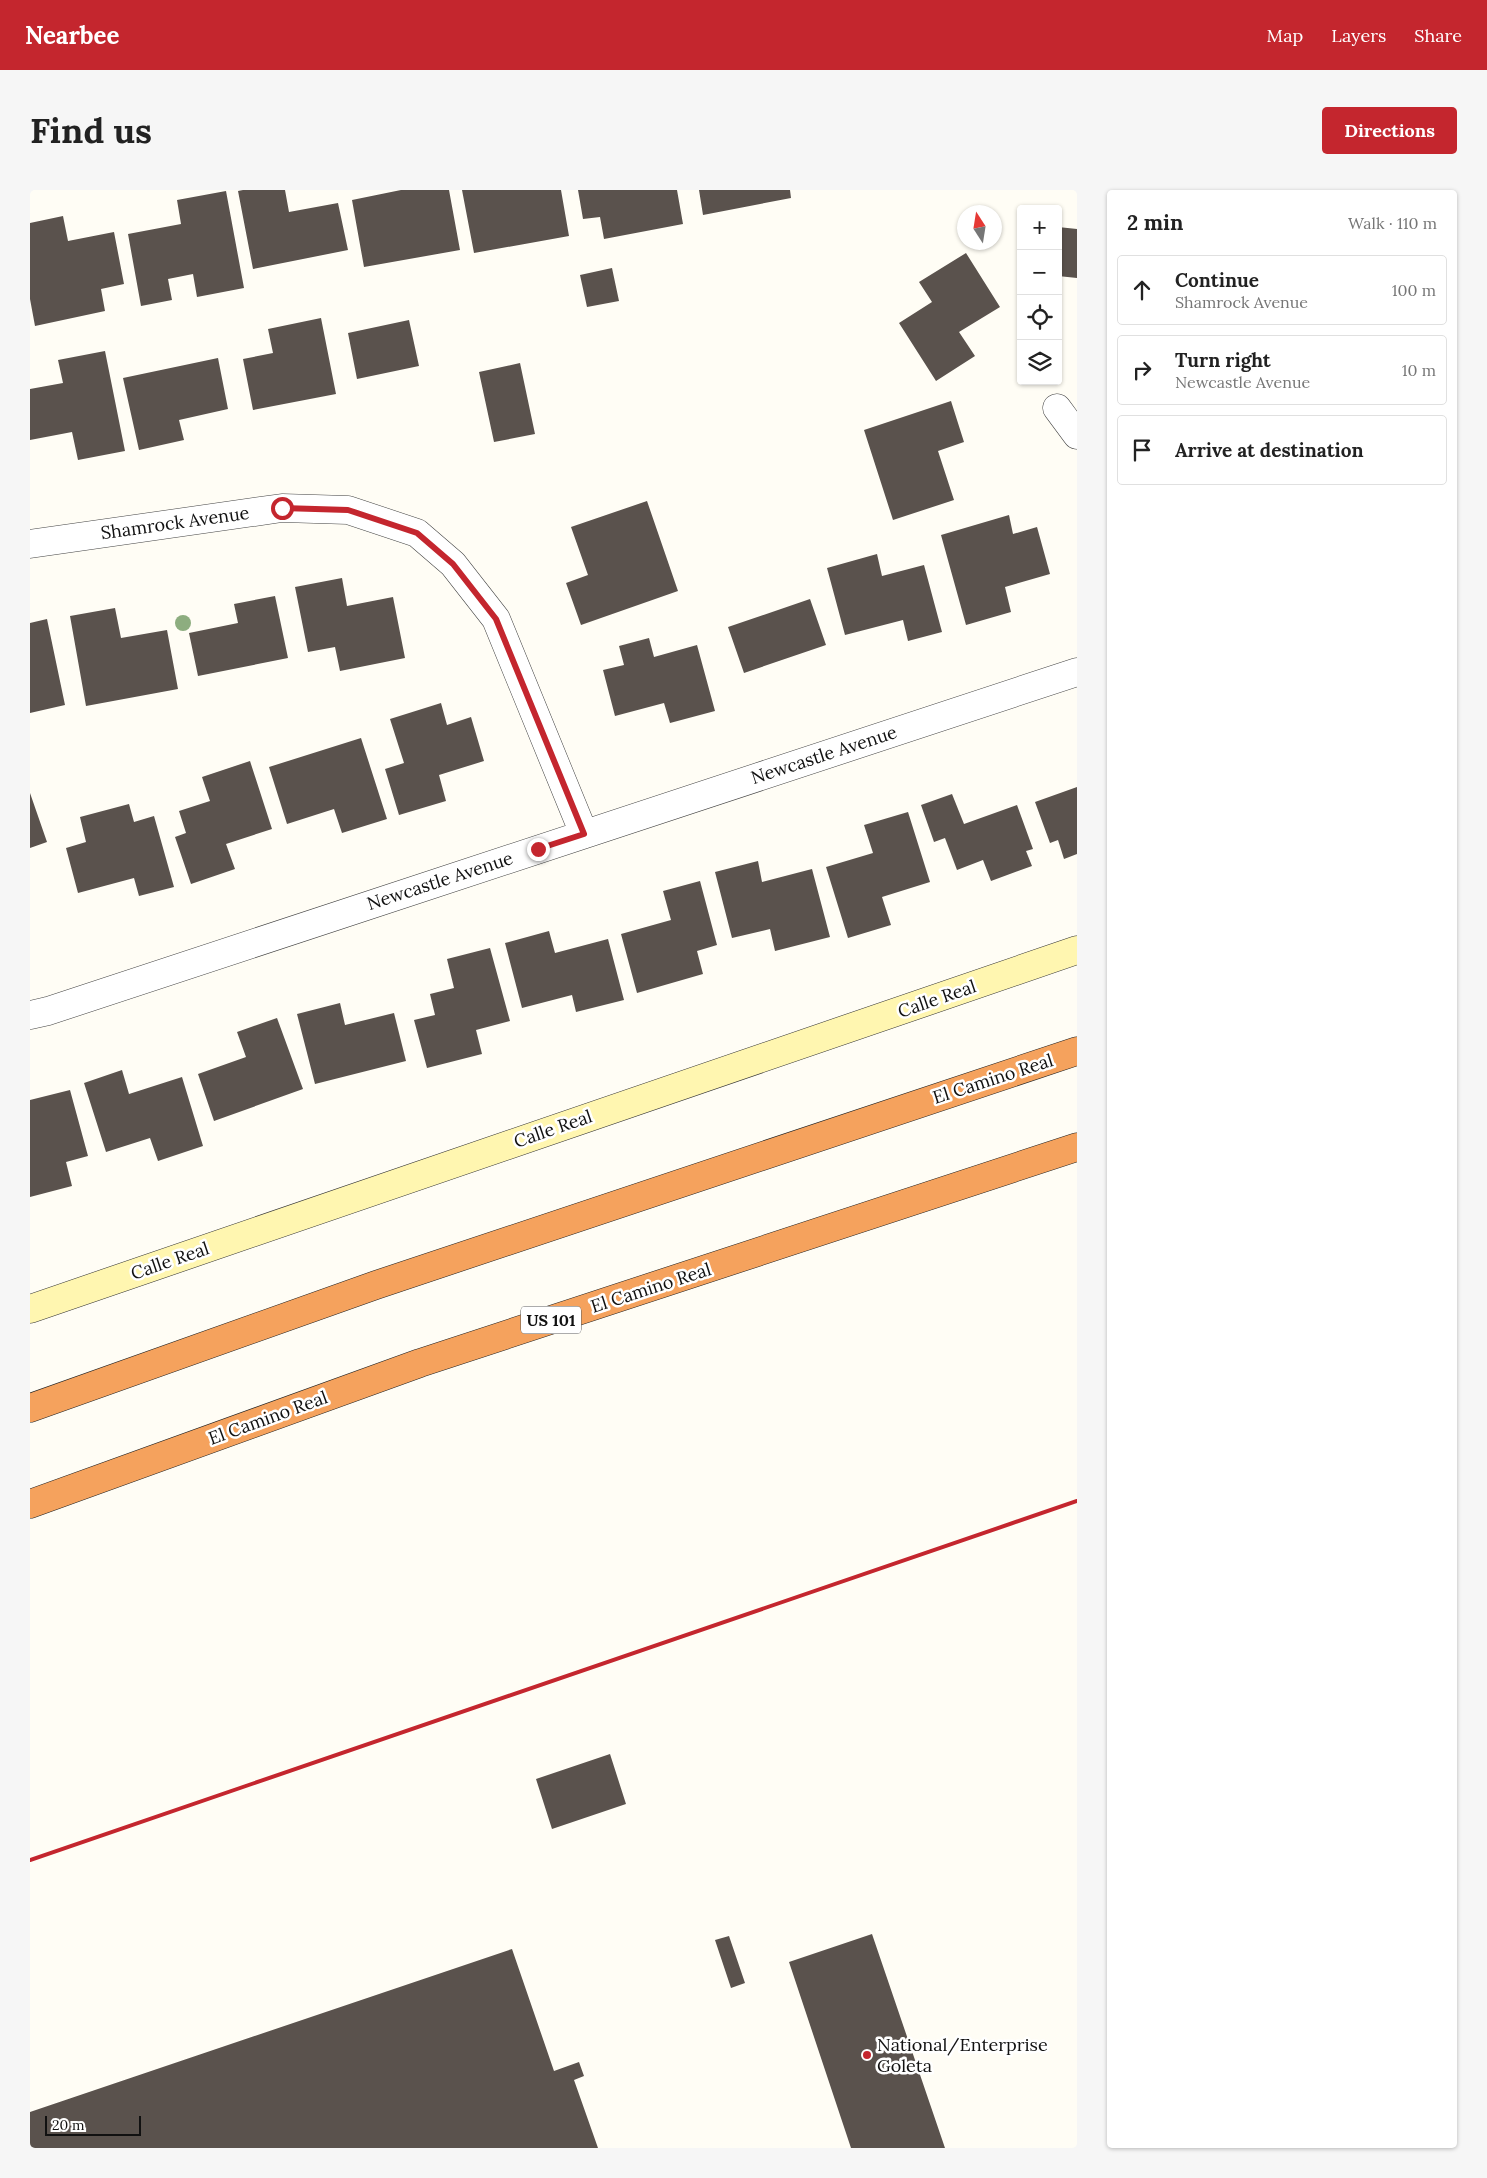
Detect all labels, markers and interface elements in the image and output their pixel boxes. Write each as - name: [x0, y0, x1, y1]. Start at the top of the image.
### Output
- text: Nearbee: [25, 20, 119, 51]
- text: Map: [1267, 24, 1303, 47]
- text: Layers: [1331, 24, 1386, 47]
- text: Share: [1414, 24, 1462, 47]
- button: Directions: [1322, 107, 1457, 154]
- text: Find us: [30, 108, 152, 153]
- north arrow: [957, 205, 1002, 250]
- map controls: [1017, 205, 1062, 385]
- button: +: [1017, 205, 1062, 250]
- text: 2 min: [1127, 209, 1183, 236]
- text: Walk · 110 m: [1348, 213, 1437, 233]
- button: −: [1017, 250, 1062, 295]
- text: Continue: [1175, 268, 1259, 292]
- icon: ahead: [1128, 276, 1156, 304]
- text: 100 m: [1392, 280, 1436, 300]
- text: Shamrock Avenue: [1175, 292, 1308, 312]
- button: locate: [1017, 295, 1062, 340]
- button: layers: [1017, 340, 1062, 385]
- text: Turn right: [1175, 348, 1271, 372]
- icon: right: [1128, 356, 1156, 384]
- text: 10 m: [1402, 360, 1436, 380]
- text: Newcastle Avenue: [1175, 372, 1310, 392]
- icon: arrive: [1128, 436, 1156, 464]
- text: Arrive at destination: [1175, 438, 1364, 462]
- route start: [271, 497, 294, 520]
- street label: Shamrock Avenue: [99, 501, 251, 544]
- street label: Newcastle Avenue: [748, 720, 900, 789]
- route end: [527, 838, 550, 861]
- street label: Newcastle Avenue: [364, 846, 516, 915]
- street label: Calle Real: [895, 974, 979, 1023]
- street label: El Camino Real: [930, 1048, 1056, 1109]
- street label: Calle Real: [511, 1104, 595, 1153]
- street label: Calle Real: [128, 1236, 212, 1285]
- street label: El Camino Real: [588, 1257, 714, 1318]
- road number: US 101: [521, 1306, 581, 1334]
- street label: El Camino Real: [205, 1385, 331, 1450]
- place label: National/Enterprise Goleta: [877, 2033, 1048, 2077]
- marker: National/Enterprise Goleta: [861, 2049, 873, 2061]
- scale bar: [45, 2113, 141, 2136]
- text: 20 m: [52, 2116, 84, 2134]

